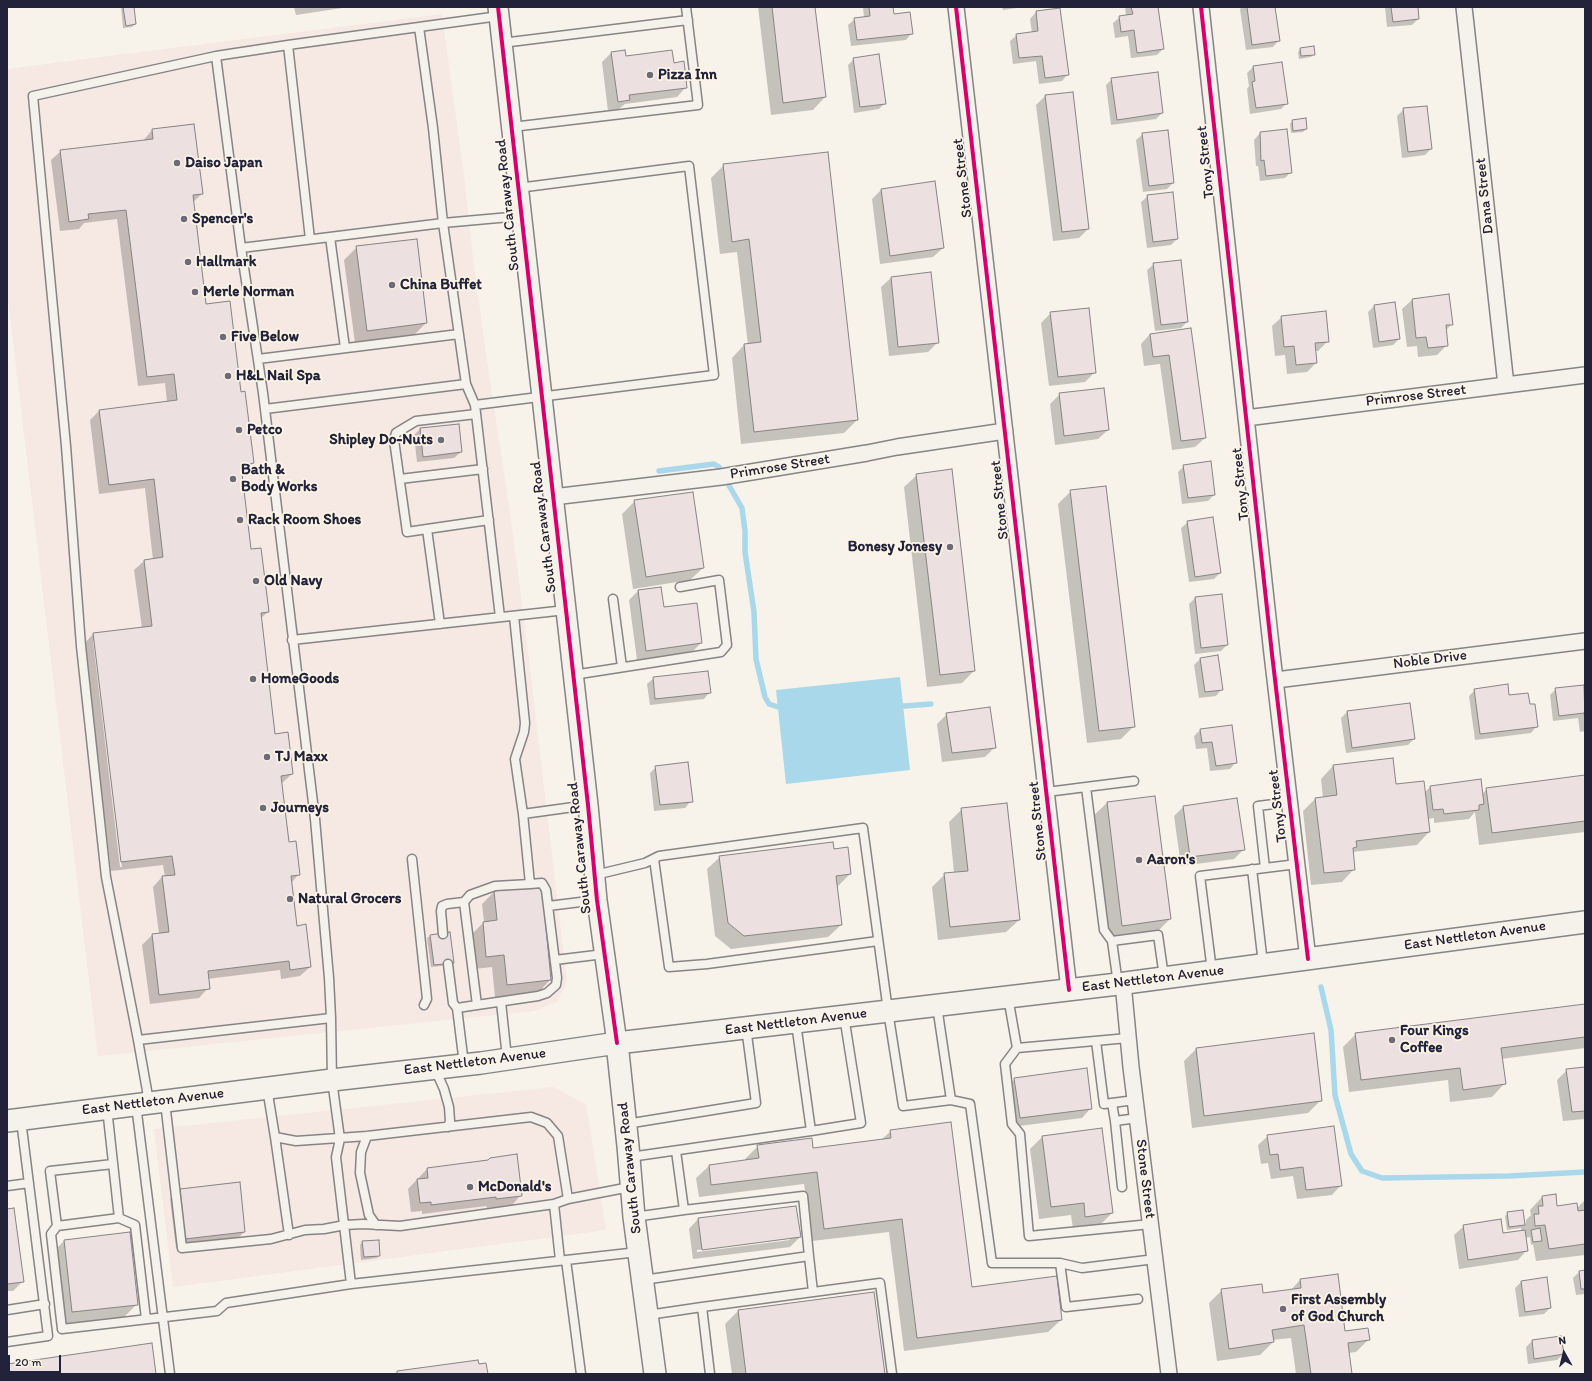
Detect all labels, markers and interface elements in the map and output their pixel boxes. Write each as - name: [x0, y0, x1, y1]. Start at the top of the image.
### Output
- place label: Pizza Inn: [658, 66, 717, 84]
- marker: Pizza Inn: [645, 70, 655, 80]
- street label: Tony Street: [1193, 125, 1219, 199]
- street label: Stone Street: [949, 137, 977, 219]
- street label: South Caraway Road: [492, 138, 524, 272]
- place label: Daiso Japan: [185, 154, 262, 172]
- street label: Dana Street: [1472, 157, 1498, 235]
- marker: Daiso Japan: [172, 158, 182, 168]
- place label: Spencer's: [192, 210, 253, 228]
- marker: Spencer's: [179, 214, 189, 224]
- place label: Hallmark: [196, 253, 256, 271]
- marker: Hallmark: [183, 257, 193, 267]
- place label: China Buffet: [400, 276, 482, 294]
- marker: China Buffet: [387, 280, 397, 290]
- place label: Merle Norman: [203, 283, 294, 301]
- marker: Merle Norman: [190, 287, 200, 297]
- place label: Five Below: [231, 328, 299, 346]
- marker: Five Below: [218, 332, 228, 342]
- place label: H&L Nail Spa: [236, 367, 321, 385]
- marker: H&L Nail Spa: [223, 371, 233, 381]
- street label: Primrose Street: [1365, 381, 1467, 411]
- place label: Petco: [247, 421, 282, 439]
- marker: Petco: [234, 425, 244, 435]
- place label: Shipley Do-Nuts: [329, 431, 433, 449]
- marker: Shipley Do-Nuts: [436, 435, 446, 445]
- street label: Tony Street: [1228, 447, 1254, 521]
- street label: Primrose Street: [729, 450, 831, 484]
- street label: Stone Street: [987, 459, 1013, 541]
- street label: South Caraway Road: [527, 460, 561, 594]
- place label: Bath & Body Works: [241, 461, 317, 496]
- marker: Bath & Body Works: [228, 474, 238, 484]
- place label: Rack Room Shoes: [248, 511, 361, 529]
- marker: Rack Room Shoes: [235, 515, 245, 525]
- place label: Bonesy Jonesy: [848, 538, 942, 556]
- marker: Bonesy Jonesy: [945, 542, 955, 552]
- place label: Old Navy: [264, 572, 322, 590]
- marker: Old Navy: [251, 576, 261, 586]
- street label: Noble Drive: [1392, 647, 1468, 673]
- place label: HomeGoods: [261, 670, 339, 688]
- marker: HomeGoods: [248, 674, 258, 684]
- place label: TJ Maxx: [275, 748, 328, 766]
- marker: TJ Maxx: [262, 752, 272, 762]
- street label: Tony Street: [1265, 769, 1291, 843]
- street label: Stone Street: [1025, 780, 1051, 862]
- street label: South Caraway Road: [564, 781, 596, 915]
- place label: Journeys: [271, 799, 329, 817]
- marker: Journeys: [258, 803, 268, 813]
- place label: Aaron's: [1147, 851, 1196, 869]
- marker: Aaron's: [1134, 855, 1144, 865]
- place label: Natural Grocers: [298, 890, 401, 908]
- marker: Natural Grocers: [285, 894, 295, 904]
- street label: East Nettleton Avenue: [1403, 917, 1547, 955]
- street label: East Nettleton Avenue: [1081, 961, 1225, 997]
- street label: East Nettleton Avenue: [724, 1004, 868, 1040]
- place label: Four Kings Coffee: [1400, 1022, 1469, 1057]
- marker: Four Kings Coffee: [1387, 1035, 1397, 1045]
- street label: East Nettleton Avenue: [403, 1044, 547, 1080]
- street label: East Nettleton Avenue: [81, 1084, 225, 1120]
- street label: South Caraway Road: [614, 1101, 646, 1235]
- street label: Stone Street: [1131, 1138, 1159, 1220]
- place label: McDonald's: [478, 1178, 551, 1196]
- marker: McDonald's: [465, 1182, 475, 1192]
- place label: First Assembly of God Church: [1291, 1291, 1386, 1326]
- marker: First Assembly of God Church: [1278, 1304, 1288, 1314]
- north arrow: [1544, 1333, 1584, 1373]
- text: N: [1558, 1334, 1567, 1348]
- scale bar: [10, 1347, 63, 1373]
- text: 20 m: [15, 1355, 42, 1369]

